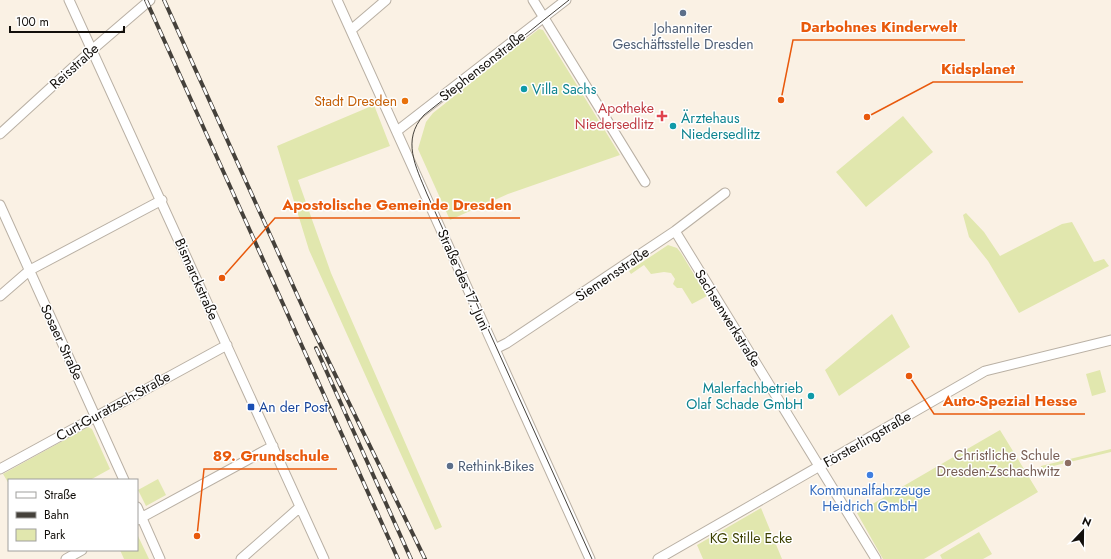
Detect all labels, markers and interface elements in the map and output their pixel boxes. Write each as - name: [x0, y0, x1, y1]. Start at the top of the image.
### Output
- scale bar: [10, 8, 124, 34]
- marker: Johanniter Geschäftsstelle Dresden: [678, 8, 688, 18]
- text: 100 m: [16, 13, 49, 31]
- callout: Darbohnes Kinderwelt: [793, 13, 965, 40]
- text: Darbohnes Kinderwelt: [801, 16, 958, 38]
- place label: Johanniter Geschäftsstelle Dresden: [612, 18, 754, 54]
- street label: Stephensonstraße: [435, 26, 529, 106]
- street label: Reisstraße: [45, 38, 103, 94]
- callout: Kidsplanet: [933, 55, 1023, 82]
- text: Kidsplanet: [941, 58, 1015, 80]
- place label: Villa Sachs: [532, 79, 597, 99]
- marker: Villa Sachs: [519, 84, 529, 94]
- place label: Stadt Dresden: [314, 91, 397, 111]
- marker: Stadt Dresden: [400, 96, 410, 106]
- place label: Apotheke Niedersedlitz: [575, 98, 655, 134]
- place label: Ärztehaus Niedersedlitz: [681, 108, 761, 144]
- marker: Apotheke Niedersedlitz: [657, 111, 667, 121]
- marker: Ärztehaus Niedersedlitz: [668, 121, 678, 131]
- callout: Apostolische Gemeinde Dresden: [275, 191, 520, 218]
- text: Apostolische Gemeinde Dresden: [281, 194, 512, 216]
- street label: Straße des 17. Juni: [433, 226, 495, 334]
- street label: Bismarckstraße: [170, 235, 224, 323]
- street label: Siemensstraße: [571, 242, 653, 306]
- street label: Sachsenwerkstraße: [690, 265, 766, 371]
- street label: Sosaer Straße: [36, 301, 88, 383]
- street label: Curt-Guratzsch-Straße: [52, 366, 174, 446]
- place label: Malerfachbetrieb Olaf Schade GmbH: [686, 378, 803, 414]
- callout: Auto-Spezial Hesse: [934, 387, 1085, 414]
- text: Auto-Spezial Hesse: [942, 390, 1078, 412]
- marker: Malerfachbetrieb Olaf Schade GmbH: [806, 391, 816, 401]
- place label: An der Post: [259, 397, 329, 417]
- marker: An der Post: [246, 402, 256, 412]
- street label: Försterlingstraße: [820, 406, 914, 472]
- callout: 89. Grundschule: [204, 442, 337, 469]
- text: 89. Grundschule: [213, 445, 330, 467]
- place label: Christliche Schule Dresden-Zschachwitz: [937, 445, 1061, 481]
- place label: Rethink-Bikes: [458, 456, 534, 476]
- marker: Christliche Schule Dresden-Zschachwitz: [1063, 458, 1073, 468]
- marker: Rethink-Bikes: [445, 461, 455, 471]
- marker: Kommunalfahrzeuge Heidrich GmbH: [865, 470, 875, 480]
- legend: [8, 479, 138, 551]
- place label: Kommunalfahrzeuge Heidrich GmbH: [810, 480, 930, 516]
- text: Straße: [44, 486, 76, 504]
- text: Bahn: [44, 506, 69, 524]
- north arrow: [1063, 511, 1103, 551]
- text: N: [1080, 513, 1094, 531]
- text: Park: [44, 526, 66, 544]
- park label: KG Stille Ecke: [710, 528, 792, 548]

